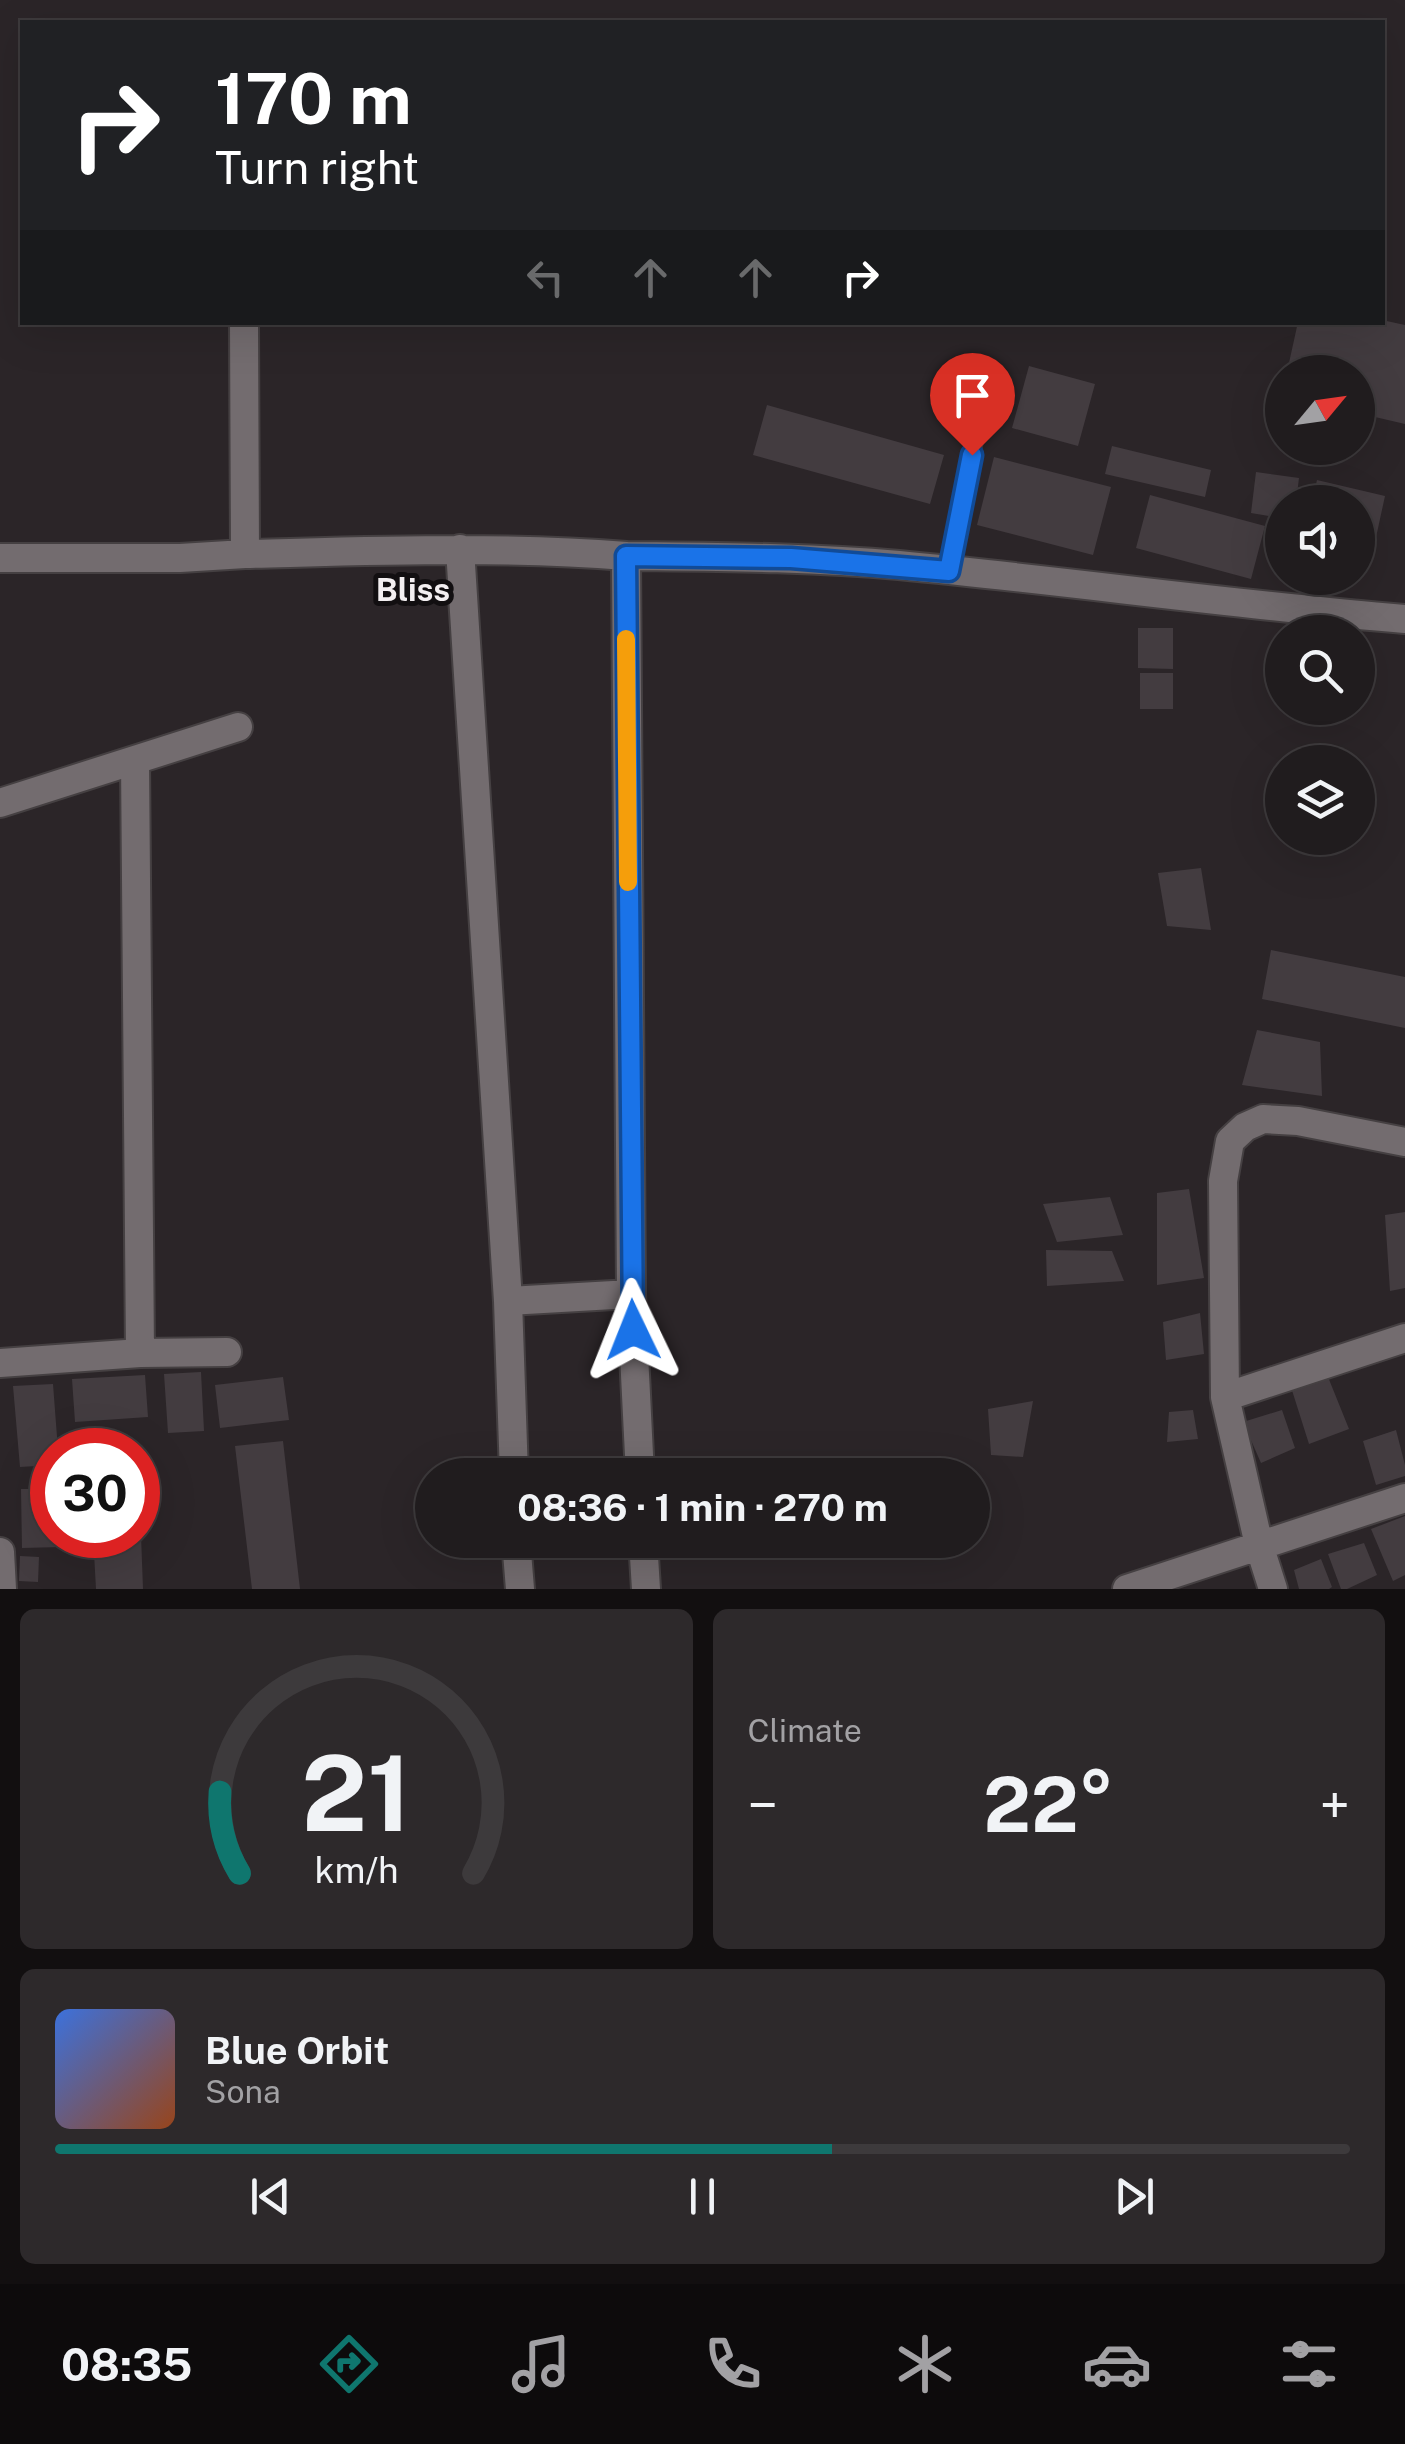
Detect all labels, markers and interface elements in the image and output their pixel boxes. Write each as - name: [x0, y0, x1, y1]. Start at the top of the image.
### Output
- text: 170 m: [215, 57, 412, 140]
- icon: right: [50, 60, 180, 190]
- text: Turn right: [215, 141, 419, 194]
- icon: left: [518, 250, 573, 305]
- icon: ahead: [623, 250, 678, 305]
- icon: ahead: [728, 250, 783, 305]
- icon: right: [833, 250, 888, 305]
- pin: [930, 353, 1015, 456]
- north arrow: [1265, 355, 1375, 465]
- map controls: [1265, 355, 1375, 855]
- icon: arrive: [945, 368, 1000, 423]
- button: sound: [1265, 485, 1375, 595]
- district label: Bliss: [376, 571, 450, 608]
- button: search: [1265, 615, 1375, 725]
- button: layers: [1265, 745, 1375, 855]
- position arrow: [581, 1278, 685, 1382]
- speed limit sign: 30: [30, 1428, 160, 1558]
- text: 08:36 · 1 min · 270 m: [517, 1485, 888, 1530]
- text: Climate: [748, 1712, 862, 1749]
- text: 21: [301, 1732, 412, 1854]
- text: 22°: [983, 1761, 1114, 1849]
- text: −: [748, 1773, 778, 1837]
- text: +: [1320, 1773, 1350, 1837]
- text: km/h: [314, 1849, 398, 1891]
- text: Blue Orbit: [205, 2028, 389, 2073]
- text: Sona: [205, 2073, 281, 2110]
- icon: previous: [243, 2169, 298, 2224]
- icon: pause: [675, 2169, 730, 2224]
- icon: next: [1107, 2169, 1162, 2224]
- icon: directions: [314, 2329, 384, 2399]
- icon: music: [506, 2329, 576, 2399]
- icon: phone: [698, 2329, 768, 2399]
- icon: climate: [890, 2329, 960, 2399]
- icon: car: [1082, 2329, 1152, 2399]
- icon: filters: [1274, 2329, 1344, 2399]
- text: 08:35: [61, 2338, 192, 2391]

